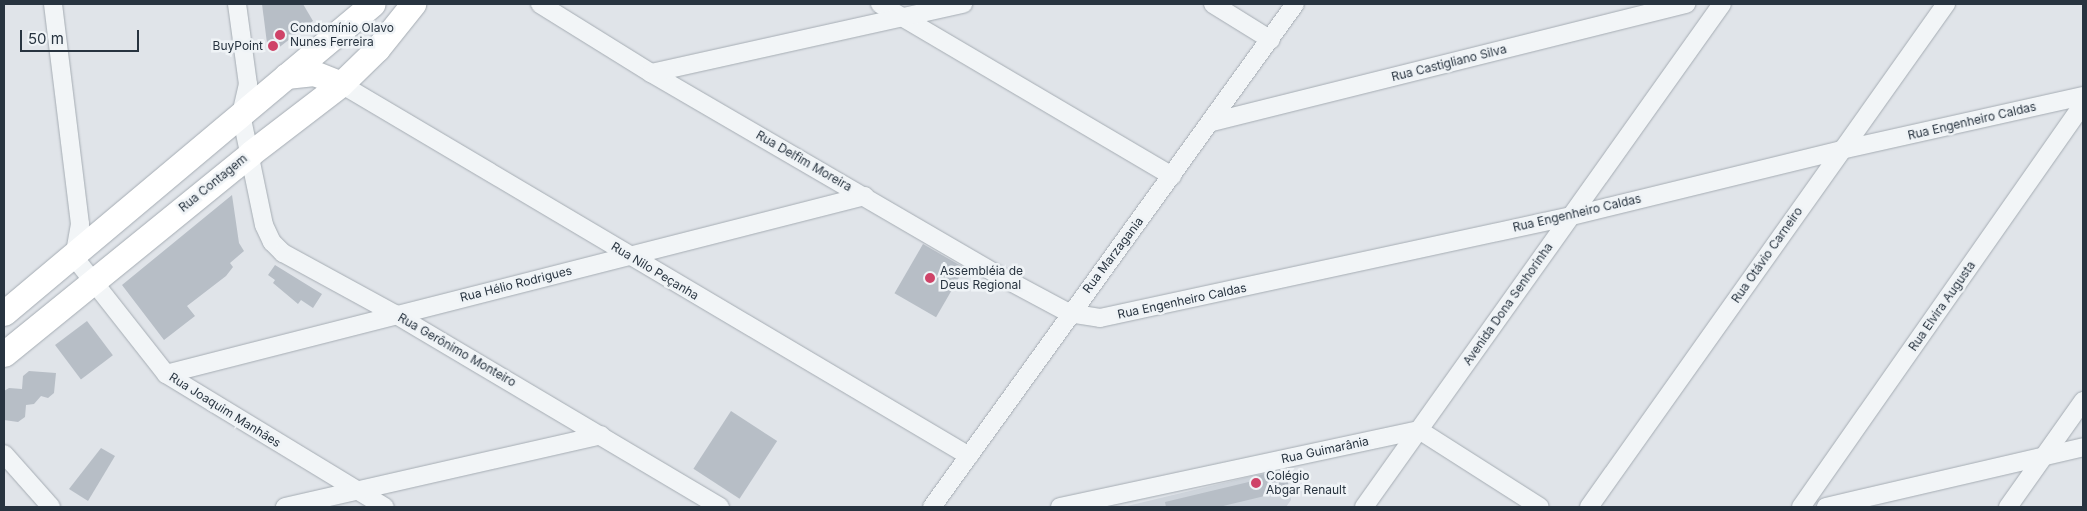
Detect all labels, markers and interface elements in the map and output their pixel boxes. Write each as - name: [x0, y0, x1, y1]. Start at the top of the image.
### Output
- scale bar: [22, 20, 141, 52]
- place label: Condomínio Olavo Nunes Ferreira: [290, 21, 394, 49]
- text: 50 m: [28, 29, 64, 48]
- marker: Condomínio Olavo Nunes Ferreira: [274, 29, 286, 41]
- place label: BuyPoint: [213, 39, 263, 53]
- marker: BuyPoint: [267, 40, 279, 52]
- street label: Rua Castigliano Silva: [1390, 42, 1508, 84]
- street label: Rua Engenheiro Caldas: [1906, 99, 2038, 143]
- street label: Rua Delfim Moreira: [754, 128, 854, 194]
- street label: Rua Contagem: [176, 151, 250, 215]
- street label: Rua Engenheiro Caldas: [1511, 191, 1643, 235]
- street label: Rua Otávio Carneiro: [1729, 204, 1805, 306]
- street label: Rua Marzagania: [1080, 214, 1146, 296]
- street label: Rua Nilo Peçanha: [609, 239, 701, 303]
- street label: Avenida Dona Senhorinha: [1460, 240, 1556, 368]
- street label: Rua Elvira Augusta: [1906, 258, 1978, 354]
- street label: Rua Hélio Rodrigues: [459, 263, 573, 305]
- place label: Assembléia de Deus Regional: [940, 264, 1023, 292]
- marker: Assembléia de Deus Regional: [924, 272, 936, 284]
- street label: Rua Engenheiro Caldas: [1116, 280, 1248, 322]
- street label: Rua Gerônimo Monteiro: [395, 310, 519, 390]
- street label: Rua Joaquim Manhães: [167, 370, 283, 450]
- street label: Rua Guimarânia: [1280, 434, 1370, 466]
- place label: Colégio Abgar Renault: [1266, 469, 1346, 497]
- marker: Colégio Abgar Renault: [1250, 477, 1262, 489]

